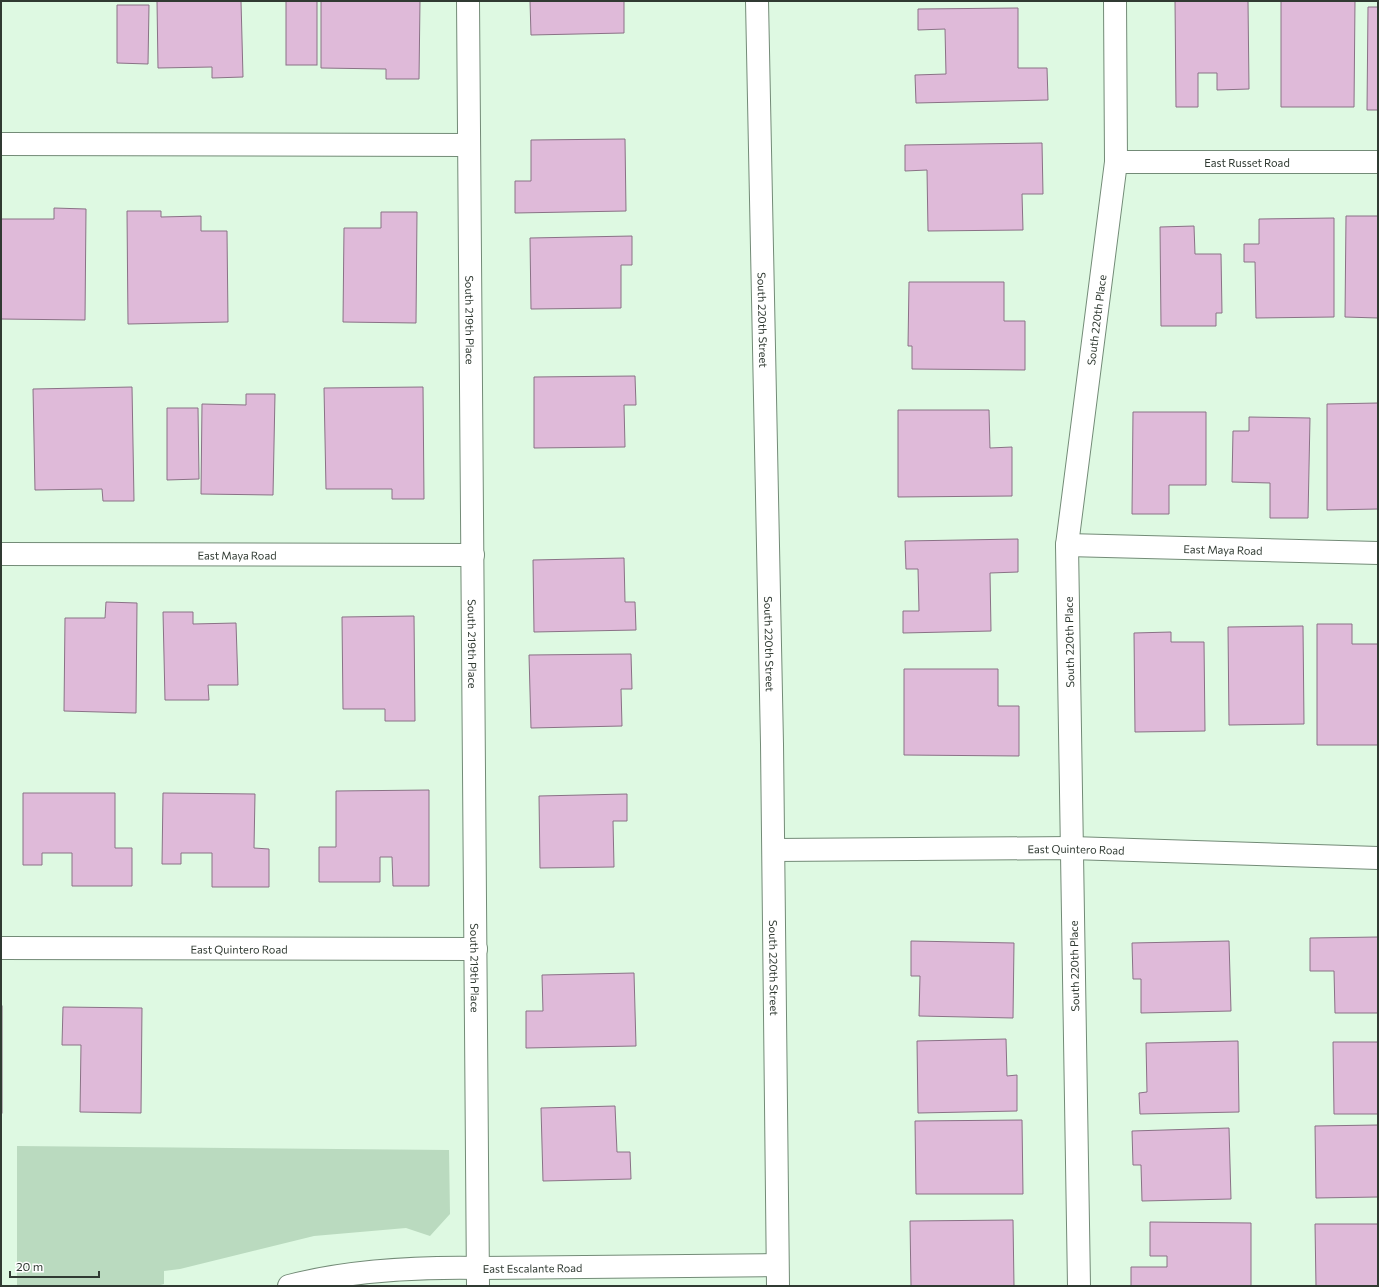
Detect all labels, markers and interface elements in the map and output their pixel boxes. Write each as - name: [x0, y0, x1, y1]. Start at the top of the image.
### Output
- street label: East Russet Road: [1204, 156, 1290, 169]
- street label: South 220th Street: [756, 272, 771, 368]
- street label: South 220th Place: [1084, 274, 1108, 366]
- street label: South 219th Place: [464, 275, 477, 365]
- street label: East Maya Road: [1183, 541, 1263, 557]
- street label: East Maya Road: [197, 548, 277, 561]
- street label: South 220th Street: [763, 596, 777, 692]
- street label: South 220th Place: [1062, 596, 1076, 688]
- street label: South 219th Place: [466, 599, 480, 689]
- street label: East Quintero Road: [1027, 841, 1125, 856]
- street label: South 220th Street: [767, 920, 782, 1016]
- street label: South 220th Place: [1067, 920, 1081, 1012]
- street label: South 219th Place: [469, 923, 482, 1013]
- street label: East Quintero Road: [190, 942, 288, 955]
- scale bar: [10, 1253, 99, 1279]
- text: 20 m: [16, 1259, 43, 1273]
- street label: East Escalante Road: [483, 1260, 582, 1274]

